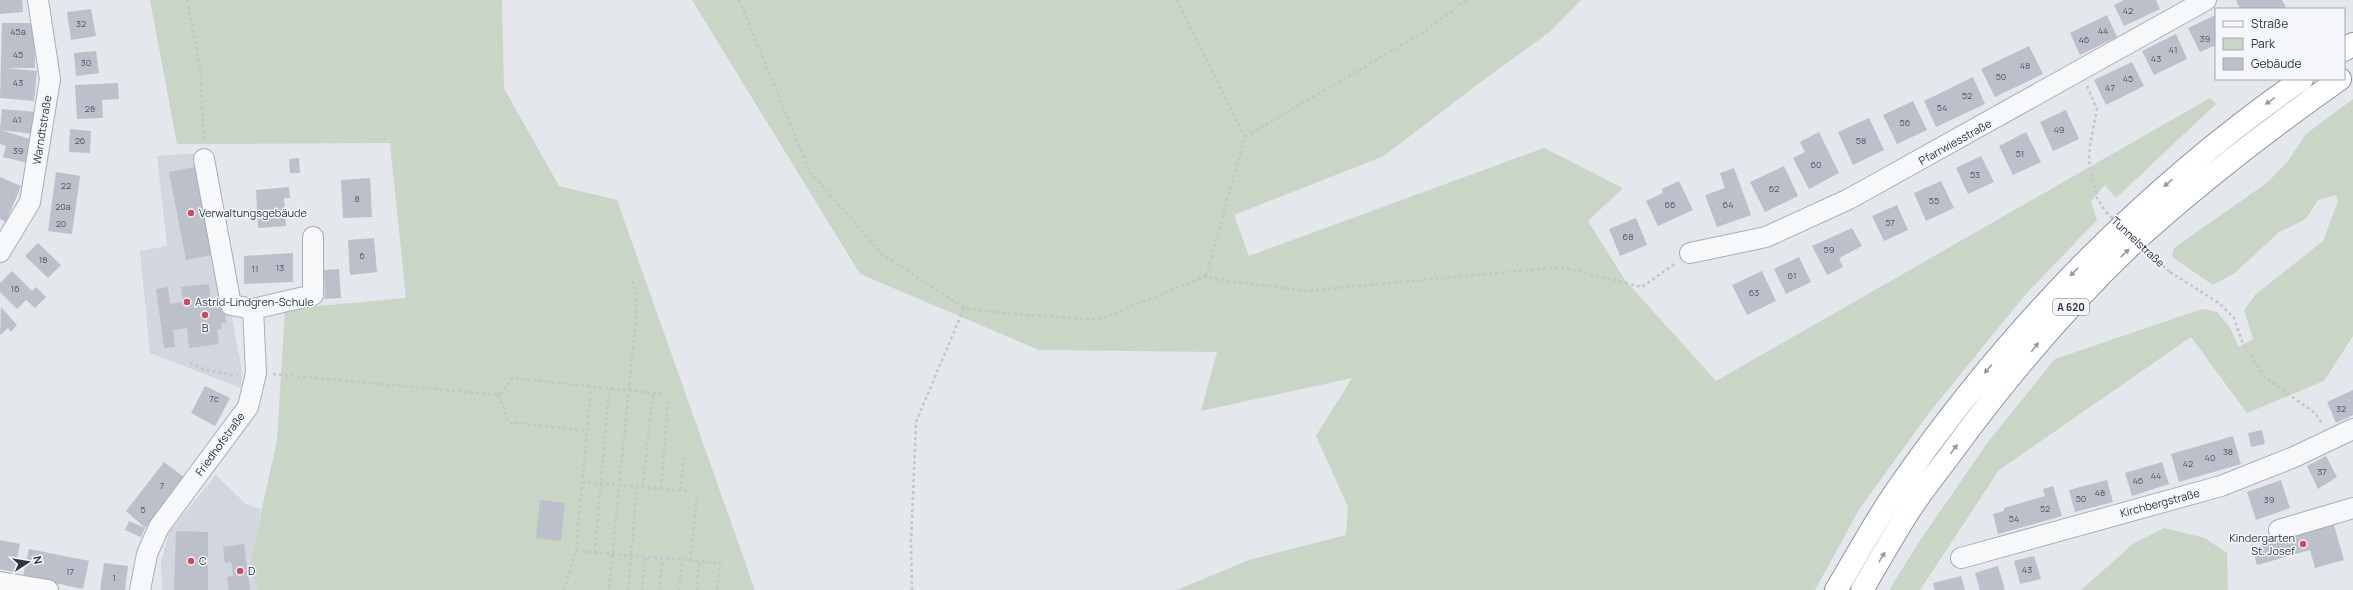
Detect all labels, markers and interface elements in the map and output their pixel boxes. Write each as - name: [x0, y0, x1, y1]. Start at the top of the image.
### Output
- house number: 42: [2123, 4, 2133, 17]
- legend: [2215, 8, 2345, 80]
- text: Straße: [2251, 15, 2288, 32]
- house number: 32: [76, 17, 86, 30]
- house number: 44: [2098, 24, 2108, 37]
- house number: 45a: [10, 25, 26, 38]
- house number: 39: [2200, 32, 2210, 45]
- house number: 46: [2079, 33, 2090, 46]
- text: Park: [2251, 35, 2276, 52]
- house number: 41: [2169, 43, 2177, 56]
- house number: 45: [13, 48, 23, 61]
- house number: 43: [2151, 52, 2161, 65]
- text: Gebäude: [2251, 55, 2302, 72]
- house number: 30: [81, 56, 91, 69]
- house number: 48: [2020, 59, 2030, 72]
- house number: 50: [1996, 70, 2006, 83]
- house number: 45: [2123, 72, 2133, 85]
- house number: 43: [13, 76, 23, 89]
- house number: 47: [2105, 81, 2115, 94]
- house number: 52: [1962, 89, 1972, 102]
- street label: Warndtstraße: [29, 93, 55, 166]
- one-way arrow: [2265, 97, 2275, 105]
- house number: 54: [1937, 101, 1947, 114]
- house number: 28: [85, 102, 95, 115]
- house number: 41: [13, 113, 21, 126]
- street label: Pfarrwiesstraße: [1916, 115, 1994, 168]
- house number: 56: [1900, 116, 1911, 129]
- house number: 49: [2054, 123, 2064, 136]
- house number: 26: [75, 134, 86, 147]
- house number: 58: [1856, 134, 1866, 147]
- house number: 39: [13, 144, 23, 157]
- house number: 51: [2016, 147, 2024, 160]
- house number: 60: [1810, 158, 1822, 171]
- house number: 53: [1970, 168, 1980, 181]
- one-way arrow: [2163, 178, 2174, 187]
- house number: 22: [61, 179, 71, 192]
- house number: 62: [1769, 182, 1779, 195]
- house number: 8: [354, 192, 360, 205]
- house number: 55: [1929, 194, 1939, 207]
- house number: 66: [1664, 198, 1676, 211]
- house number: 64: [1723, 198, 1733, 211]
- house number: 20a: [55, 200, 71, 213]
- place label: Verwaltungsgebäude: [199, 205, 308, 220]
- marker: Verwaltungsgebäude: [186, 208, 196, 218]
- street label: Tunnelstraße: [2108, 213, 2169, 271]
- house number: 57: [1885, 216, 1895, 229]
- house number: 20: [56, 217, 66, 230]
- house number: 68: [1623, 230, 1633, 243]
- house number: 59: [1824, 243, 1834, 256]
- one-way arrow: [2120, 248, 2130, 258]
- house number: 6: [359, 249, 365, 262]
- house number: 18: [39, 253, 47, 266]
- house number: 13: [276, 261, 284, 274]
- house number: 11: [251, 262, 259, 275]
- one-way arrow: [2069, 267, 2079, 276]
- house number: 61: [1788, 269, 1796, 282]
- house number: 16: [10, 282, 20, 295]
- house number: 63: [1749, 286, 1759, 299]
- place label: Astrid-Lindgren-Schule: [195, 294, 314, 309]
- marker: Astrid-Lindgren-Schule: [182, 297, 192, 307]
- road number: A 620: [2053, 299, 2089, 315]
- marker: B: [200, 310, 210, 320]
- place label: B: [202, 320, 209, 335]
- one-way arrow: [2031, 341, 2040, 352]
- one-way arrow: [1983, 364, 1992, 374]
- house number: 7c: [209, 392, 219, 405]
- house number: 32: [2336, 402, 2346, 415]
- street label: Friedhofstraße: [191, 408, 248, 478]
- one-way arrow: [1950, 443, 1959, 454]
- house number: 38: [2223, 445, 2233, 458]
- house number: 40: [2205, 451, 2215, 464]
- house number: 42: [2183, 457, 2193, 470]
- house number: 37: [2317, 465, 2327, 478]
- house number: 44: [2151, 469, 2161, 482]
- house number: 46: [2133, 474, 2144, 487]
- house number: 7: [160, 479, 165, 492]
- street label: Kirchbergstraße: [2118, 485, 2202, 520]
- house number: 48: [2095, 486, 2105, 499]
- house number: 50: [2076, 492, 2086, 505]
- house number: 39: [2264, 493, 2274, 506]
- house number: 52: [2040, 502, 2050, 515]
- house number: 5: [140, 503, 146, 516]
- house number: 54: [2009, 512, 2019, 525]
- place label: Kindergarten St. Josef: [2229, 530, 2295, 558]
- marker: Kindergarten St. Josef: [2298, 539, 2308, 549]
- north arrow: [8, 542, 48, 582]
- one-way arrow: [1878, 552, 1886, 562]
- place label: C: [199, 553, 207, 568]
- text: N: [30, 554, 46, 565]
- marker: C: [186, 556, 196, 566]
- place label: D: [248, 563, 255, 578]
- house number: 43: [2022, 563, 2032, 576]
- house number: 17: [66, 565, 74, 578]
- marker: D: [235, 566, 245, 576]
- house number: 1: [112, 571, 116, 584]

